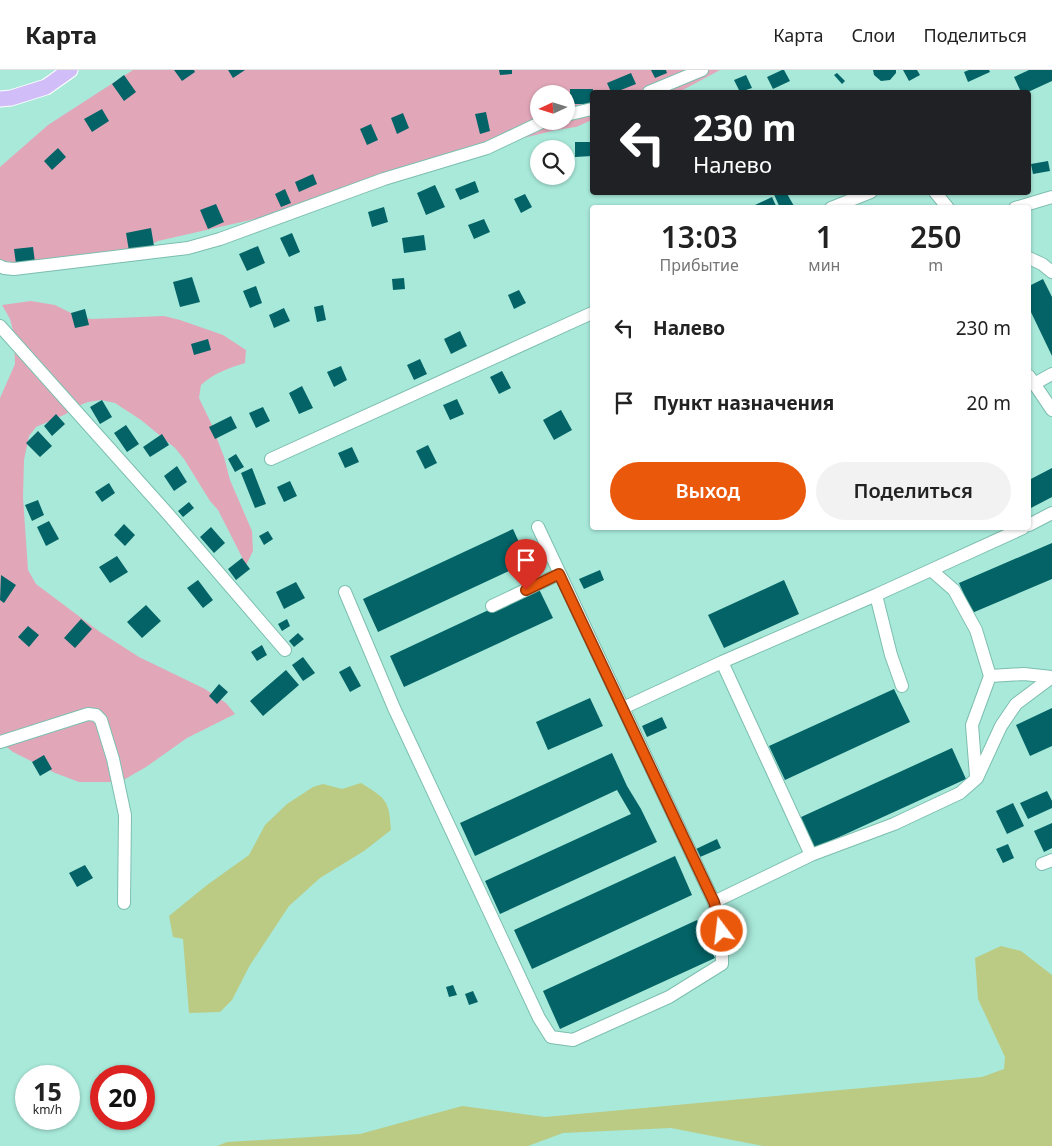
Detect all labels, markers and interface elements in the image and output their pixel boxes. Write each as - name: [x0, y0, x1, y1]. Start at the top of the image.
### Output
- text: Карта: [25, 18, 97, 51]
- text: Карта: [773, 23, 823, 47]
- text: Слои: [851, 23, 895, 47]
- text: Поделиться: [923, 23, 1027, 47]
- north arrow: [530, 85, 575, 130]
- map controls: [530, 85, 575, 185]
- text: 230 m: [693, 104, 796, 151]
- icon: left: [610, 110, 675, 175]
- button: search: [530, 140, 575, 185]
- text: Налево: [693, 149, 772, 179]
- text: 13:03: [661, 216, 738, 257]
- text: 1: [816, 216, 833, 257]
- text: 250: [910, 216, 961, 257]
- text: Прибытие: [660, 254, 739, 276]
- text: мин: [808, 254, 840, 276]
- text: m: [928, 254, 943, 276]
- icon: left: [610, 314, 638, 342]
- text: Налево: [653, 315, 725, 341]
- text: 230 m: [956, 315, 1011, 341]
- icon: arrive: [610, 389, 638, 417]
- text: Пункт назначения: [653, 390, 834, 416]
- text: 20 m: [967, 390, 1011, 416]
- button: Выход: [610, 462, 806, 520]
- button: Поделиться: [816, 462, 1011, 520]
- pin: [505, 539, 547, 590]
- icon: arrive: [512, 546, 540, 574]
- position arrow: [695, 904, 747, 956]
- speed limit sign: 20: [90, 1065, 155, 1130]
- text: 15: [33, 1074, 62, 1108]
- text: km/h: [33, 1101, 62, 1118]

